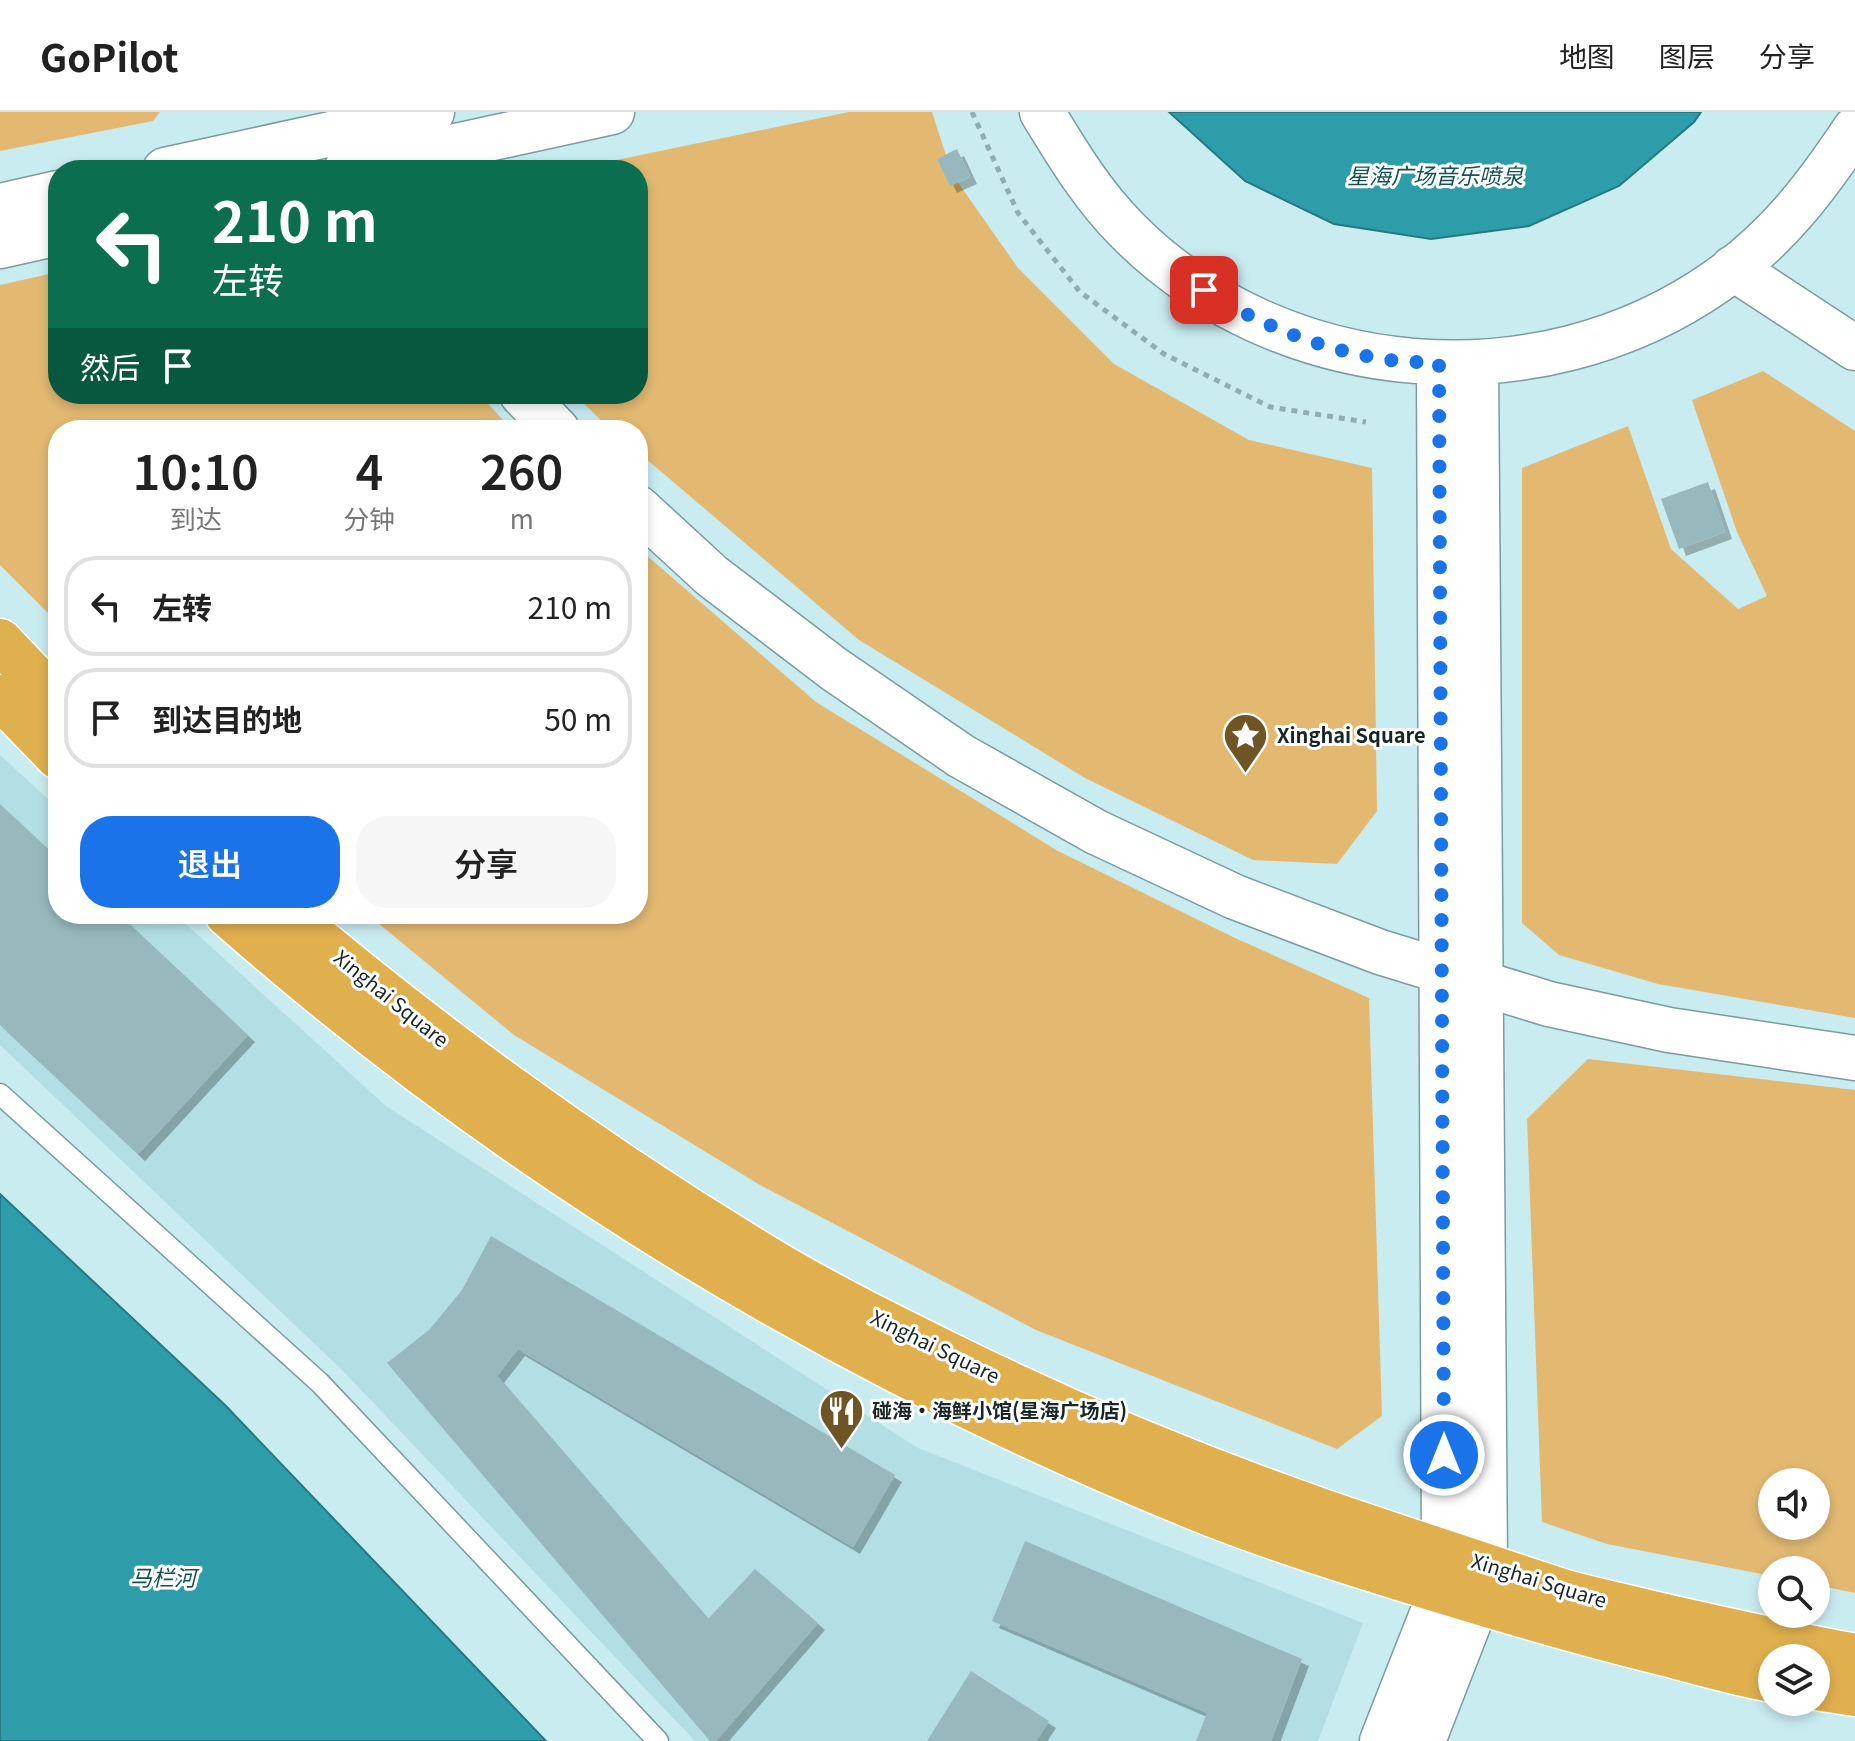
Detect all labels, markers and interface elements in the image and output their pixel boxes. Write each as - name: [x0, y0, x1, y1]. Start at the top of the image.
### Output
- text: GoPilot: [40, 28, 178, 83]
- text: 地图: [1559, 35, 1615, 75]
- text: 图层: [1659, 35, 1715, 75]
- text: 分享: [1759, 35, 1815, 75]
- water label: 星海广场音乐喷泉: [1347, 158, 1524, 190]
- text: 210 m: [212, 177, 378, 258]
- icon: left: [80, 192, 184, 296]
- text: 左转: [212, 252, 284, 304]
- pin: [1170, 256, 1238, 324]
- icon: arrive: [1182, 268, 1226, 312]
- text: 然后: [80, 344, 140, 388]
- icon: arrive: [156, 344, 200, 388]
- text: 10:10: [133, 434, 259, 504]
- text: 4: [355, 434, 383, 504]
- text: 260: [480, 434, 563, 504]
- text: 到达: [170, 499, 222, 536]
- text: 分钟: [343, 499, 395, 536]
- text: m: [510, 499, 534, 536]
- icon: left: [84, 584, 128, 628]
- text: 左转: [152, 584, 212, 628]
- text: 210 m: [528, 584, 612, 628]
- icon: arrive: [84, 696, 128, 740]
- text: 到达目的地: [152, 696, 302, 740]
- text: 50 m: [544, 696, 612, 740]
- place icon: Xinghai Square: [1222, 712, 1270, 775]
- place label: Xinghai Square: [1277, 720, 1426, 749]
- button: 退出: [80, 816, 340, 908]
- button: 分享: [356, 816, 616, 908]
- street label: Xinghai Square: [328, 942, 456, 1053]
- street label: Xinghai Square: [866, 1302, 1005, 1389]
- restaurant icon: 碰海·海鲜小馆(星海广场店): [817, 1387, 865, 1450]
- place label: 碰海·海鲜小馆(星海广场店): [872, 1395, 1127, 1424]
- position arrow: [1402, 1413, 1486, 1497]
- map controls: [1758, 1468, 1830, 1716]
- button: sound: [1758, 1468, 1830, 1540]
- street label: Xinghai Square: [1468, 1545, 1611, 1614]
- button: search: [1758, 1556, 1830, 1628]
- water label: 马栏河: [130, 1560, 200, 1592]
- button: layers: [1758, 1644, 1830, 1716]

